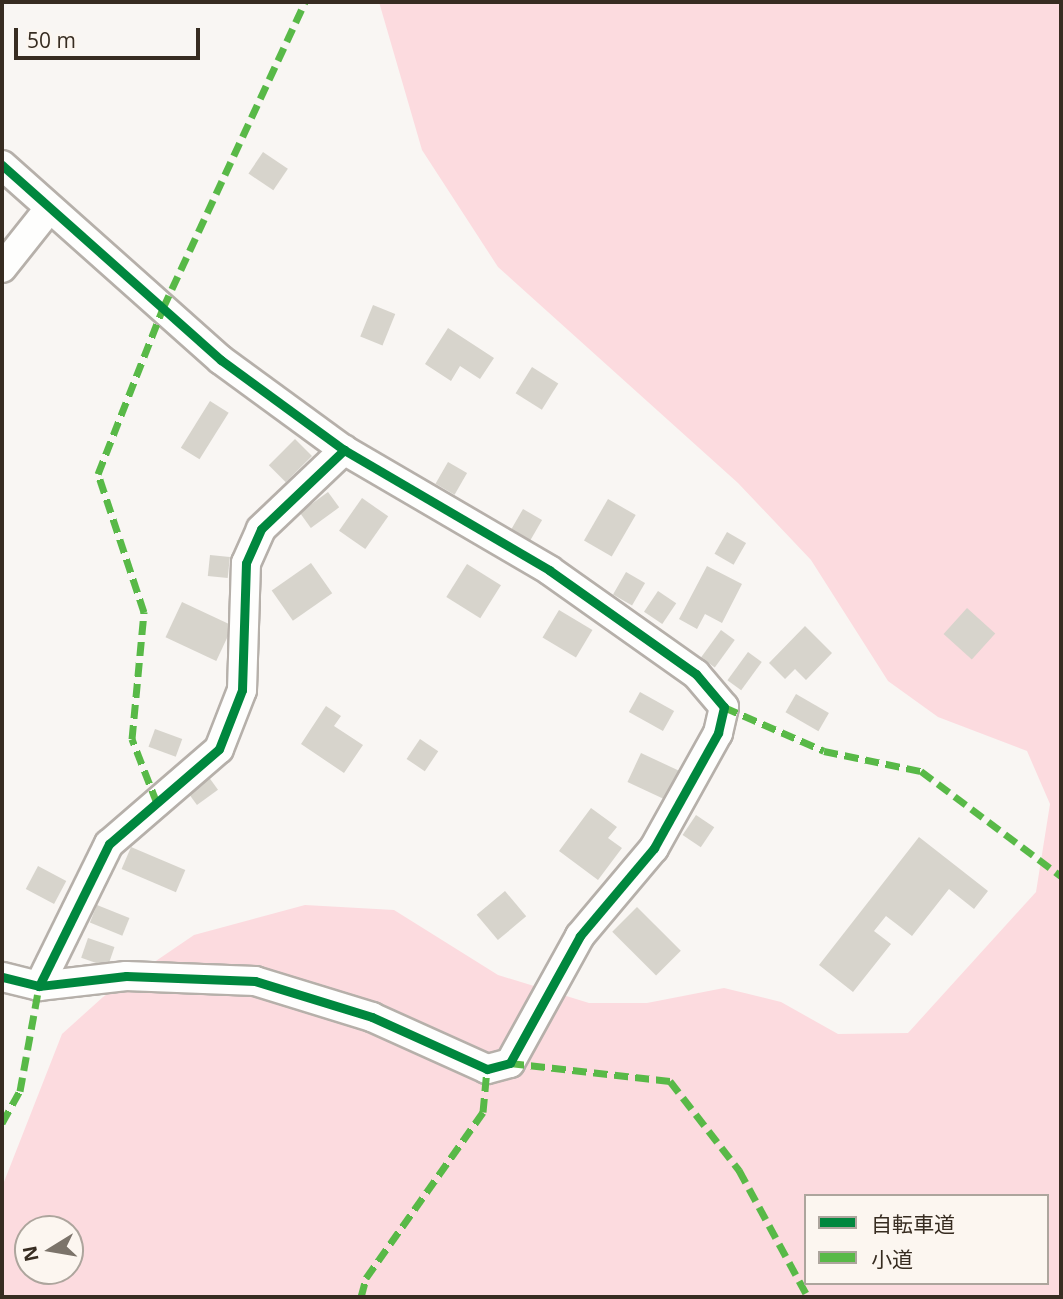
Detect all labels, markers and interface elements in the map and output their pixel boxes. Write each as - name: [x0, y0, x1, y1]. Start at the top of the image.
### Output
- scale bar: [18, 14, 203, 58]
- text: 50 m: [27, 26, 76, 54]
- legend: [804, 1194, 1049, 1285]
- text: 自転車道: [871, 1210, 955, 1238]
- north arrow: [14, 1215, 84, 1285]
- text: N: [16, 1244, 45, 1264]
- text: 小道: [871, 1245, 913, 1273]

